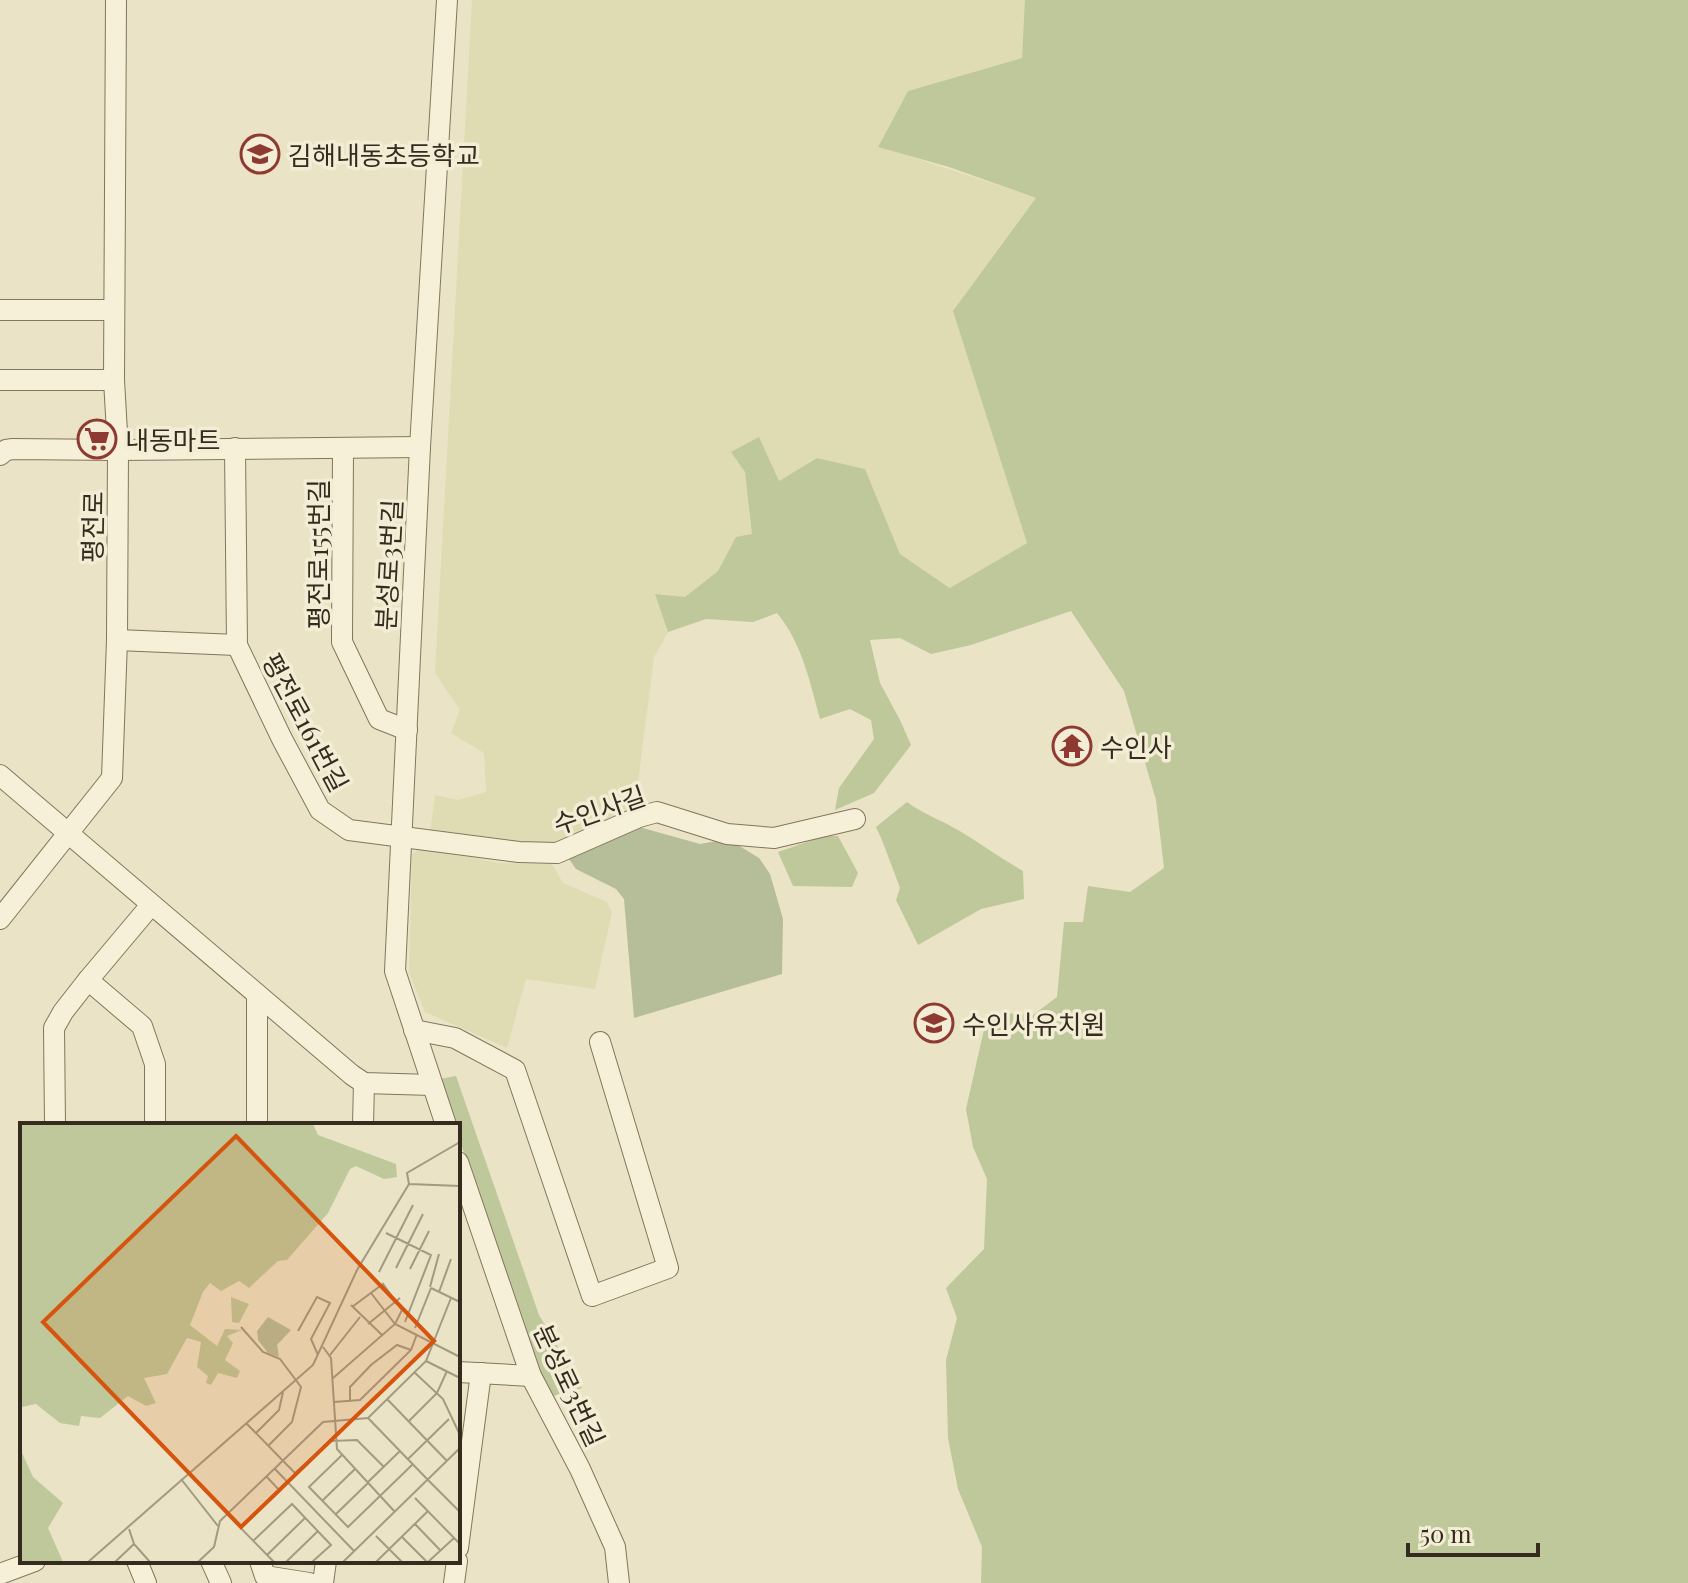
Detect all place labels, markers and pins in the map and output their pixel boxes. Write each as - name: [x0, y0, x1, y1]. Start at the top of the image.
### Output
- school or university icon: 김해내동초등학교: [239, 133, 281, 175]
- place label: 김해내동초등학교: [288, 137, 479, 172]
- supermarket icon: 내동마트: [76, 418, 118, 460]
- place label: 내동마트: [125, 422, 221, 457]
- temple icon: 수인사: [1051, 725, 1093, 767]
- place label: 수인사: [1100, 729, 1172, 764]
- school or university icon: 수인사유치원: [913, 1002, 955, 1044]
- place label: 수인사유치원: [962, 1006, 1106, 1041]

